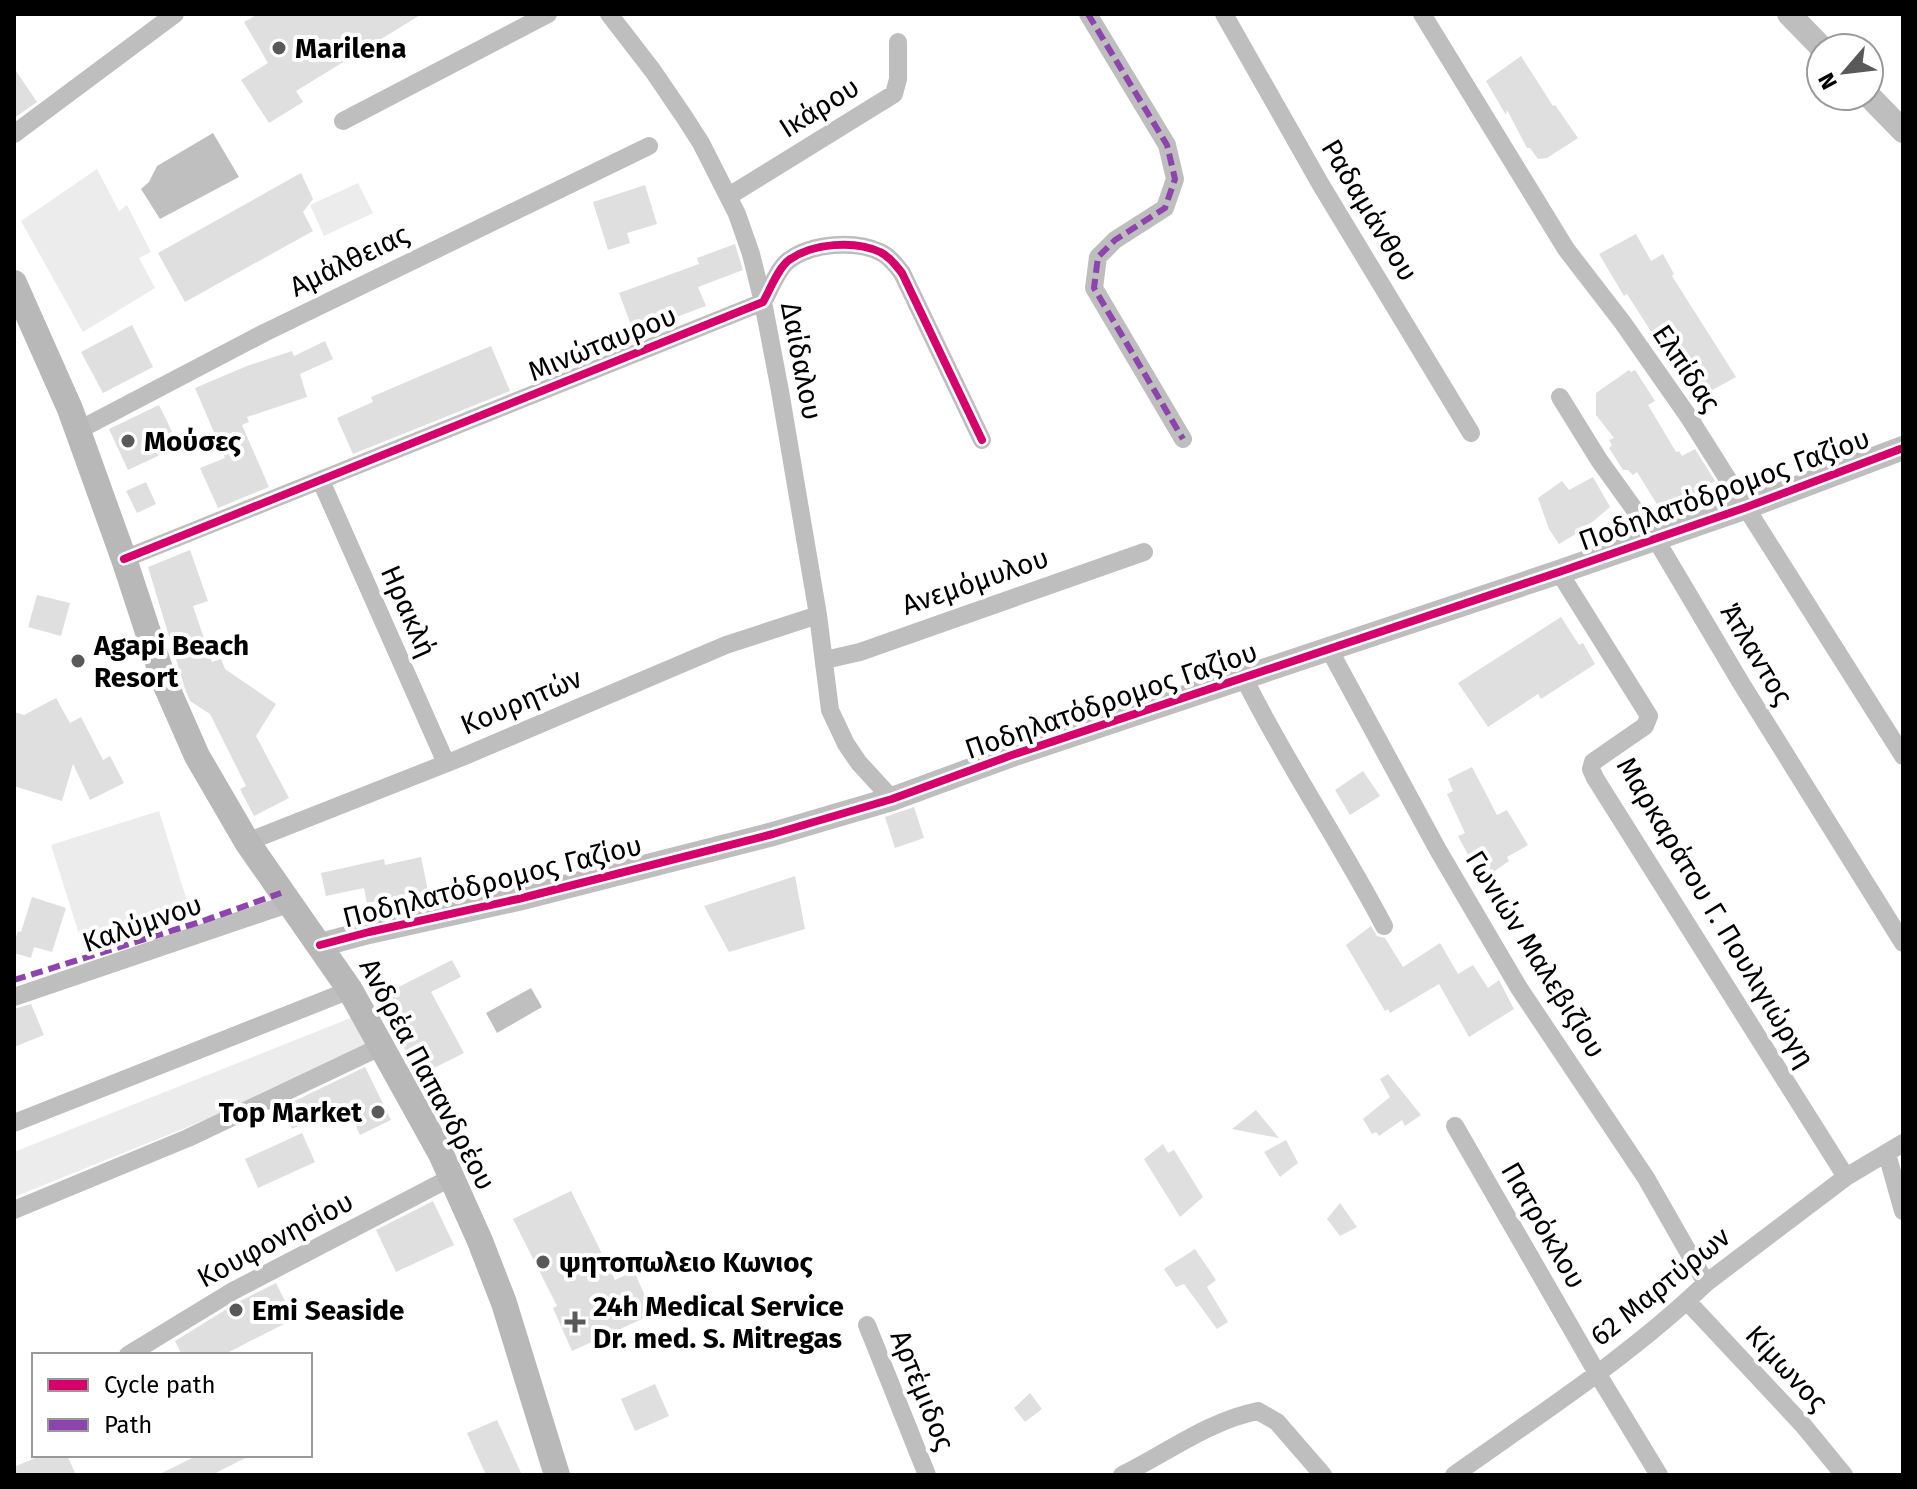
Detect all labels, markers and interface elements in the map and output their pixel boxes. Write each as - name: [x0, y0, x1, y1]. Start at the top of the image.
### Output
- place label: Marilena: [295, 32, 407, 65]
- north arrow: [1805, 32, 1885, 112]
- marker: Marilena: [270, 39, 288, 57]
- text: N: [1812, 68, 1843, 94]
- street label: Ικάρου: [773, 70, 865, 145]
- street label: Ραδαμάνθου: [1314, 133, 1425, 287]
- street label: Αμάλθειας: [284, 217, 414, 303]
- street label: Μινώταυρου: [523, 299, 681, 388]
- street label: Δαίδαλου: [774, 299, 829, 423]
- street label: Ελπίδας: [1645, 318, 1728, 418]
- street label: Ποδηλατόδρομος Γαζίου: [1574, 421, 1874, 557]
- place label: Μούσες: [144, 425, 242, 458]
- marker: Μούσες: [119, 432, 137, 450]
- street label: Ανεμόμυλου: [897, 541, 1053, 622]
- street label: Ηρακλή: [374, 560, 443, 662]
- street label: Άτλαντος: [1713, 597, 1800, 711]
- place label: Agapi Beach Resort: [93, 629, 249, 694]
- street label: Ποδηλατόδρομος Γαζίου: [961, 635, 1262, 766]
- marker: Agapi Beach Resort: [69, 652, 87, 670]
- street label: Κουρητών: [456, 661, 587, 742]
- street label: Μαρκαράτου Γ. Πουλιγιώργη: [1610, 751, 1822, 1074]
- street label: Ποδηλατόδρομος Γαζίου: [339, 828, 645, 935]
- street label: Γωνιών Μαλεβιζίου: [1459, 845, 1613, 1064]
- street label: Καλύμνου: [78, 888, 206, 959]
- street label: Ανδρέα Παπανδρέου: [353, 953, 503, 1196]
- place label: Top Market: [219, 1096, 363, 1129]
- marker: Top Market: [369, 1103, 387, 1121]
- street label: Πατρόκλου: [1494, 1156, 1593, 1294]
- street label: Κουφονησίου: [192, 1184, 359, 1294]
- street label: 62 Μαρτύρων: [1584, 1220, 1737, 1353]
- place label: ψητοπωλειο Κωνιος: [559, 1246, 814, 1279]
- marker: ψητοπωλειο Κωνιος: [534, 1253, 552, 1271]
- place label: 24h Medical Service Dr. med. S. Mitregas: [593, 1290, 844, 1355]
- place label: Emi Seaside: [252, 1294, 405, 1327]
- marker: Emi Seaside: [227, 1301, 245, 1319]
- marker: 24h Medical Service Dr. med. S. Mitregas: [564, 1311, 586, 1333]
- street label: Κίμωνος: [1739, 1319, 1835, 1418]
- street label: Αρτέμιδος: [884, 1325, 962, 1455]
- legend: [32, 1353, 312, 1457]
- text: Cycle path: [104, 1371, 216, 1399]
- text: Path: [104, 1411, 152, 1439]

